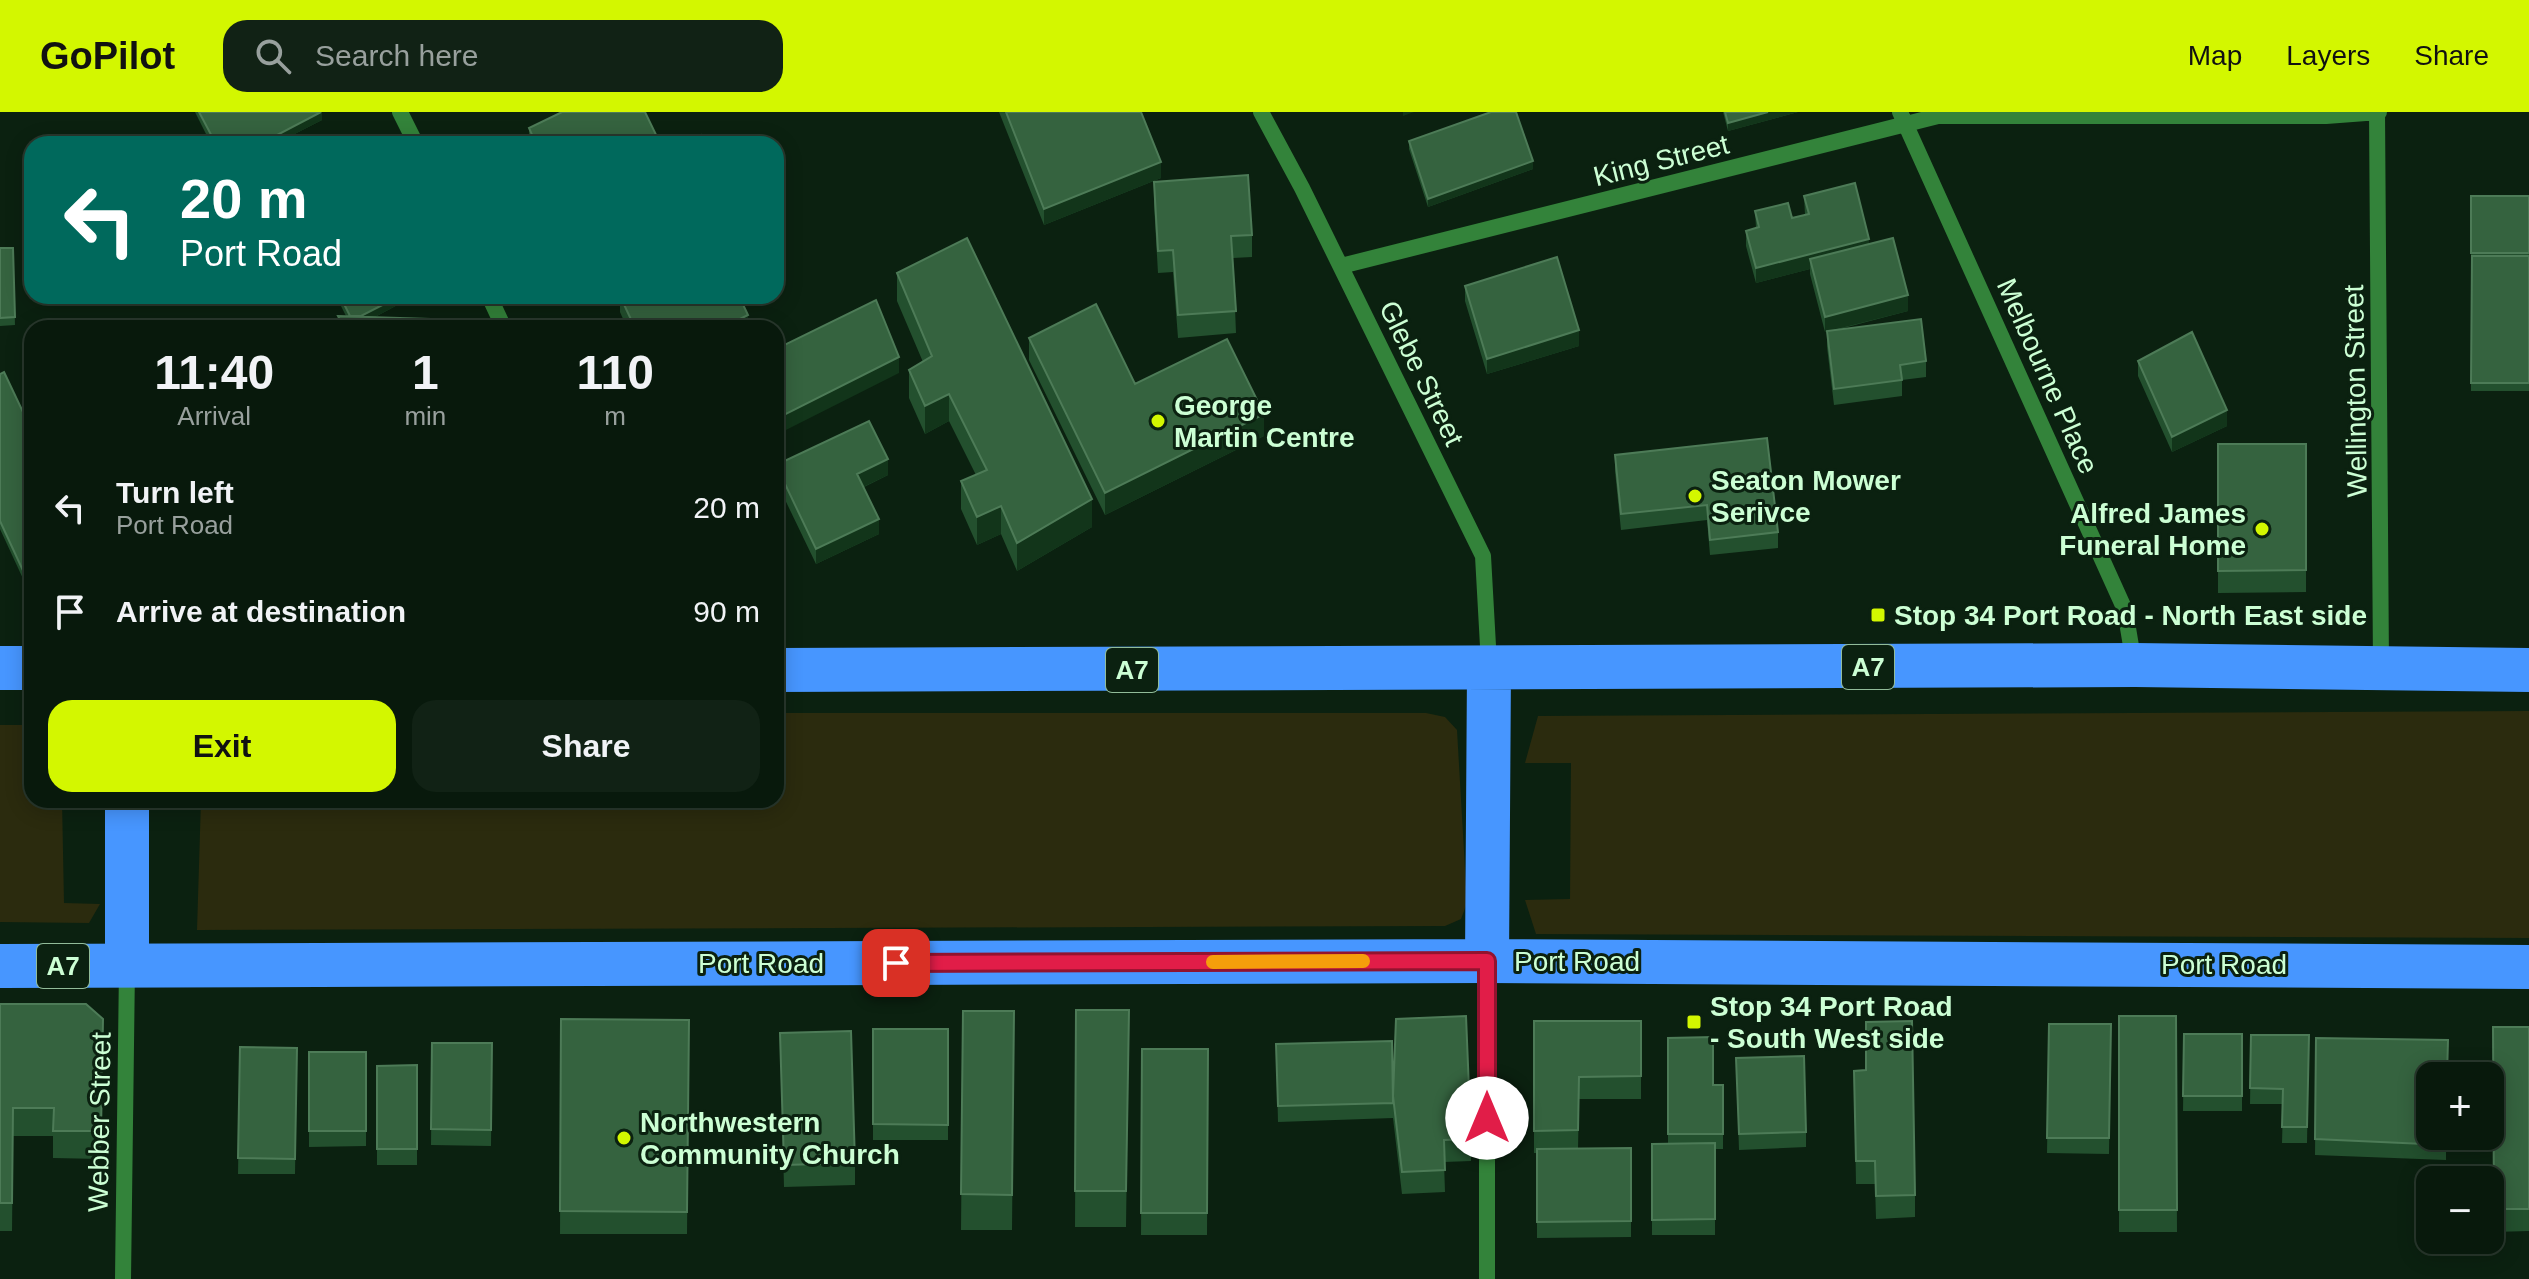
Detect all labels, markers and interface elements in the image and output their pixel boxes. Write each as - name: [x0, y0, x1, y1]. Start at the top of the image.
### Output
- search box: [223, 20, 783, 92]
- icon: search: [251, 34, 295, 78]
- text: GoPilot: [40, 35, 175, 77]
- text: Search here: [315, 39, 479, 72]
- text: Map: [2188, 40, 2242, 71]
- text: Layers: [2286, 40, 2370, 71]
- text: Share: [2414, 40, 2489, 71]
- street label: King Street: [1590, 129, 1732, 192]
- text: 20 m: [180, 167, 308, 230]
- icon: left: [48, 168, 152, 272]
- text: Port Road: [180, 233, 342, 274]
- street label: Melbourne Place: [1991, 274, 2104, 478]
- street label: Wellington Street: [2338, 284, 2373, 498]
- street label: Glebe Street: [1373, 296, 1470, 451]
- text: 11:40: [154, 346, 274, 399]
- text: 1: [412, 346, 439, 399]
- text: 110: [576, 346, 654, 399]
- place label: George Martin Centre: [1174, 390, 1354, 453]
- text: Arrival: [177, 401, 251, 431]
- text: min: [404, 401, 446, 431]
- text: m: [604, 401, 626, 431]
- marker: George Martin Centre: [1149, 412, 1167, 430]
- place label: Seaton Mower Serivce: [1711, 465, 1901, 528]
- text: Turn left: [116, 476, 234, 509]
- icon: left: [48, 486, 92, 530]
- marker: Seaton Mower Serivce: [1686, 487, 1704, 505]
- text: 20 m: [693, 491, 760, 524]
- place label: Alfred James Funeral Home: [2059, 498, 2246, 561]
- text: Port Road: [116, 510, 233, 540]
- marker: Alfred James Funeral Home: [2253, 520, 2271, 538]
- icon: arrive: [48, 590, 92, 634]
- text: Arrive at destination: [116, 595, 406, 628]
- text: 90 m: [693, 595, 760, 628]
- place label: Stop 34 Port Road - North East side: [1894, 600, 2367, 631]
- marker: Stop 34 Port Road - North East side: [1869, 606, 1887, 624]
- road number: A7: [1842, 645, 1894, 689]
- road number: A7: [1106, 648, 1158, 692]
- button: Exit: [48, 700, 396, 792]
- button: Share: [412, 700, 760, 792]
- pin: [862, 929, 930, 997]
- icon: arrive: [874, 941, 918, 985]
- road number: A7: [37, 944, 89, 988]
- street label: Port Road: [1514, 946, 1640, 977]
- street label: Port Road: [698, 948, 824, 979]
- street label: Port Road: [2161, 949, 2287, 980]
- place label: Stop 34 Port Road - South West side: [1710, 991, 1953, 1054]
- marker: Stop 34 Port Road - South West side: [1685, 1013, 1703, 1031]
- street label: Webber Street: [82, 1032, 117, 1212]
- map controls: [2416, 1062, 2504, 1254]
- button: +: [2416, 1062, 2504, 1150]
- position arrow: [1445, 1076, 1529, 1160]
- place label: Northwestern Community Church: [640, 1107, 900, 1170]
- marker: Northwestern Community Church: [615, 1129, 633, 1147]
- button: −: [2416, 1166, 2504, 1254]

